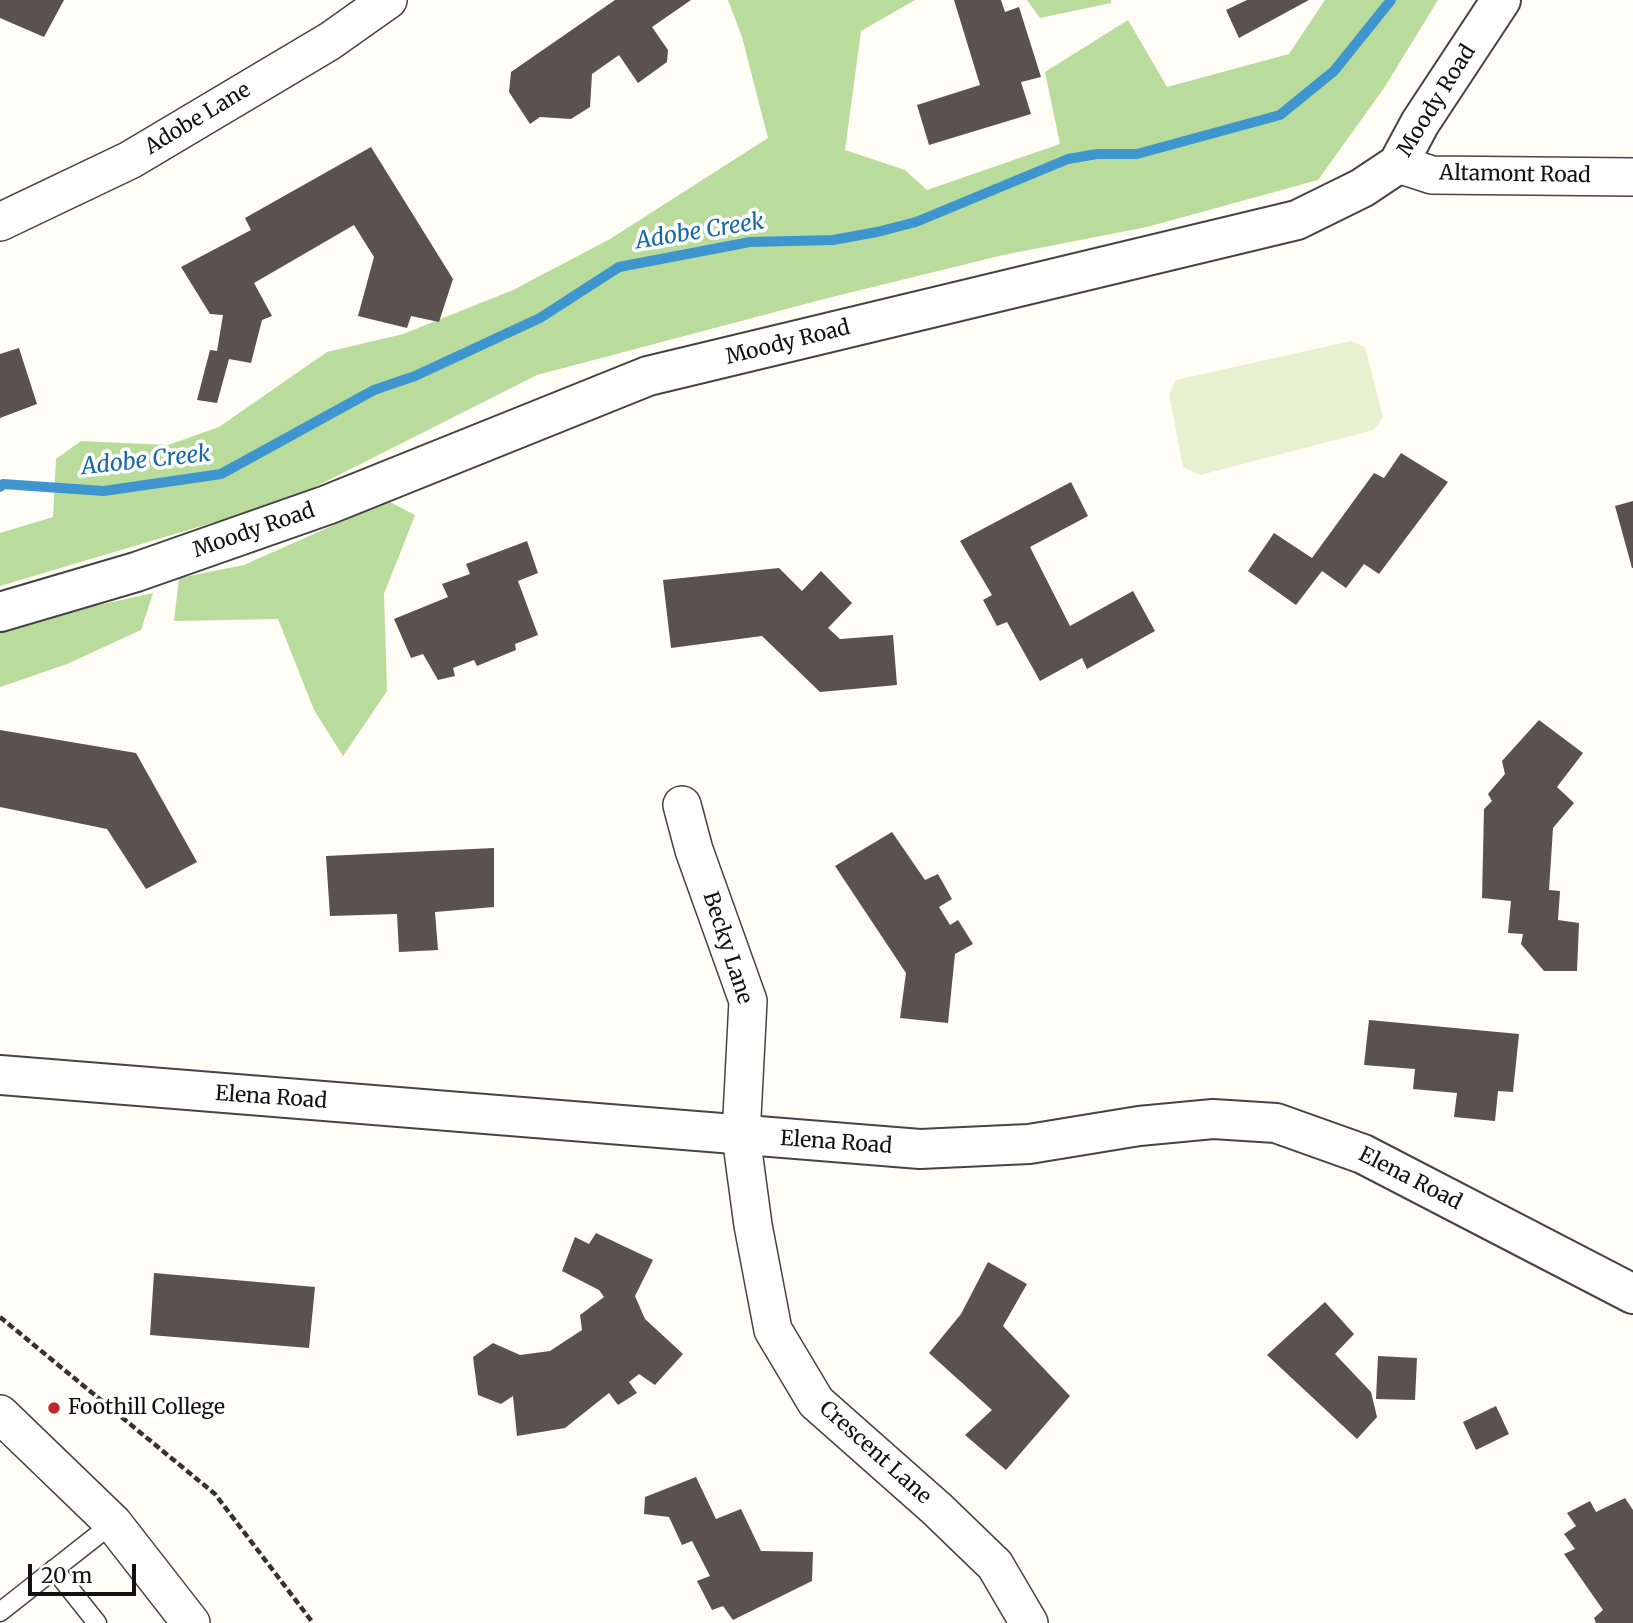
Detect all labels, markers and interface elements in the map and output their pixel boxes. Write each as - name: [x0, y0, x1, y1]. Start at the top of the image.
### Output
- street label: Moody Road: [1393, 41, 1481, 161]
- street label: Adobe Lane: [141, 78, 255, 160]
- street label: Altamont Road: [1439, 161, 1591, 189]
- water label: Adobe Creek: [634, 208, 766, 256]
- street label: Moody Road: [723, 315, 853, 371]
- water label: Adobe Creek: [80, 441, 212, 481]
- street label: Moody Road: [190, 498, 318, 564]
- street label: Becky Lane: [697, 889, 757, 1007]
- street label: Elena Road: [214, 1082, 328, 1114]
- street label: Elena Road: [779, 1127, 893, 1159]
- street label: Elena Road: [1354, 1142, 1466, 1216]
- place label: Foothill College: [68, 1395, 225, 1421]
- street label: Crescent Lane: [814, 1396, 936, 1510]
- marker: Foothill College: [46, 1400, 62, 1416]
- scale bar: [32, 1550, 140, 1594]
- text: 20 m: [41, 1562, 92, 1589]

